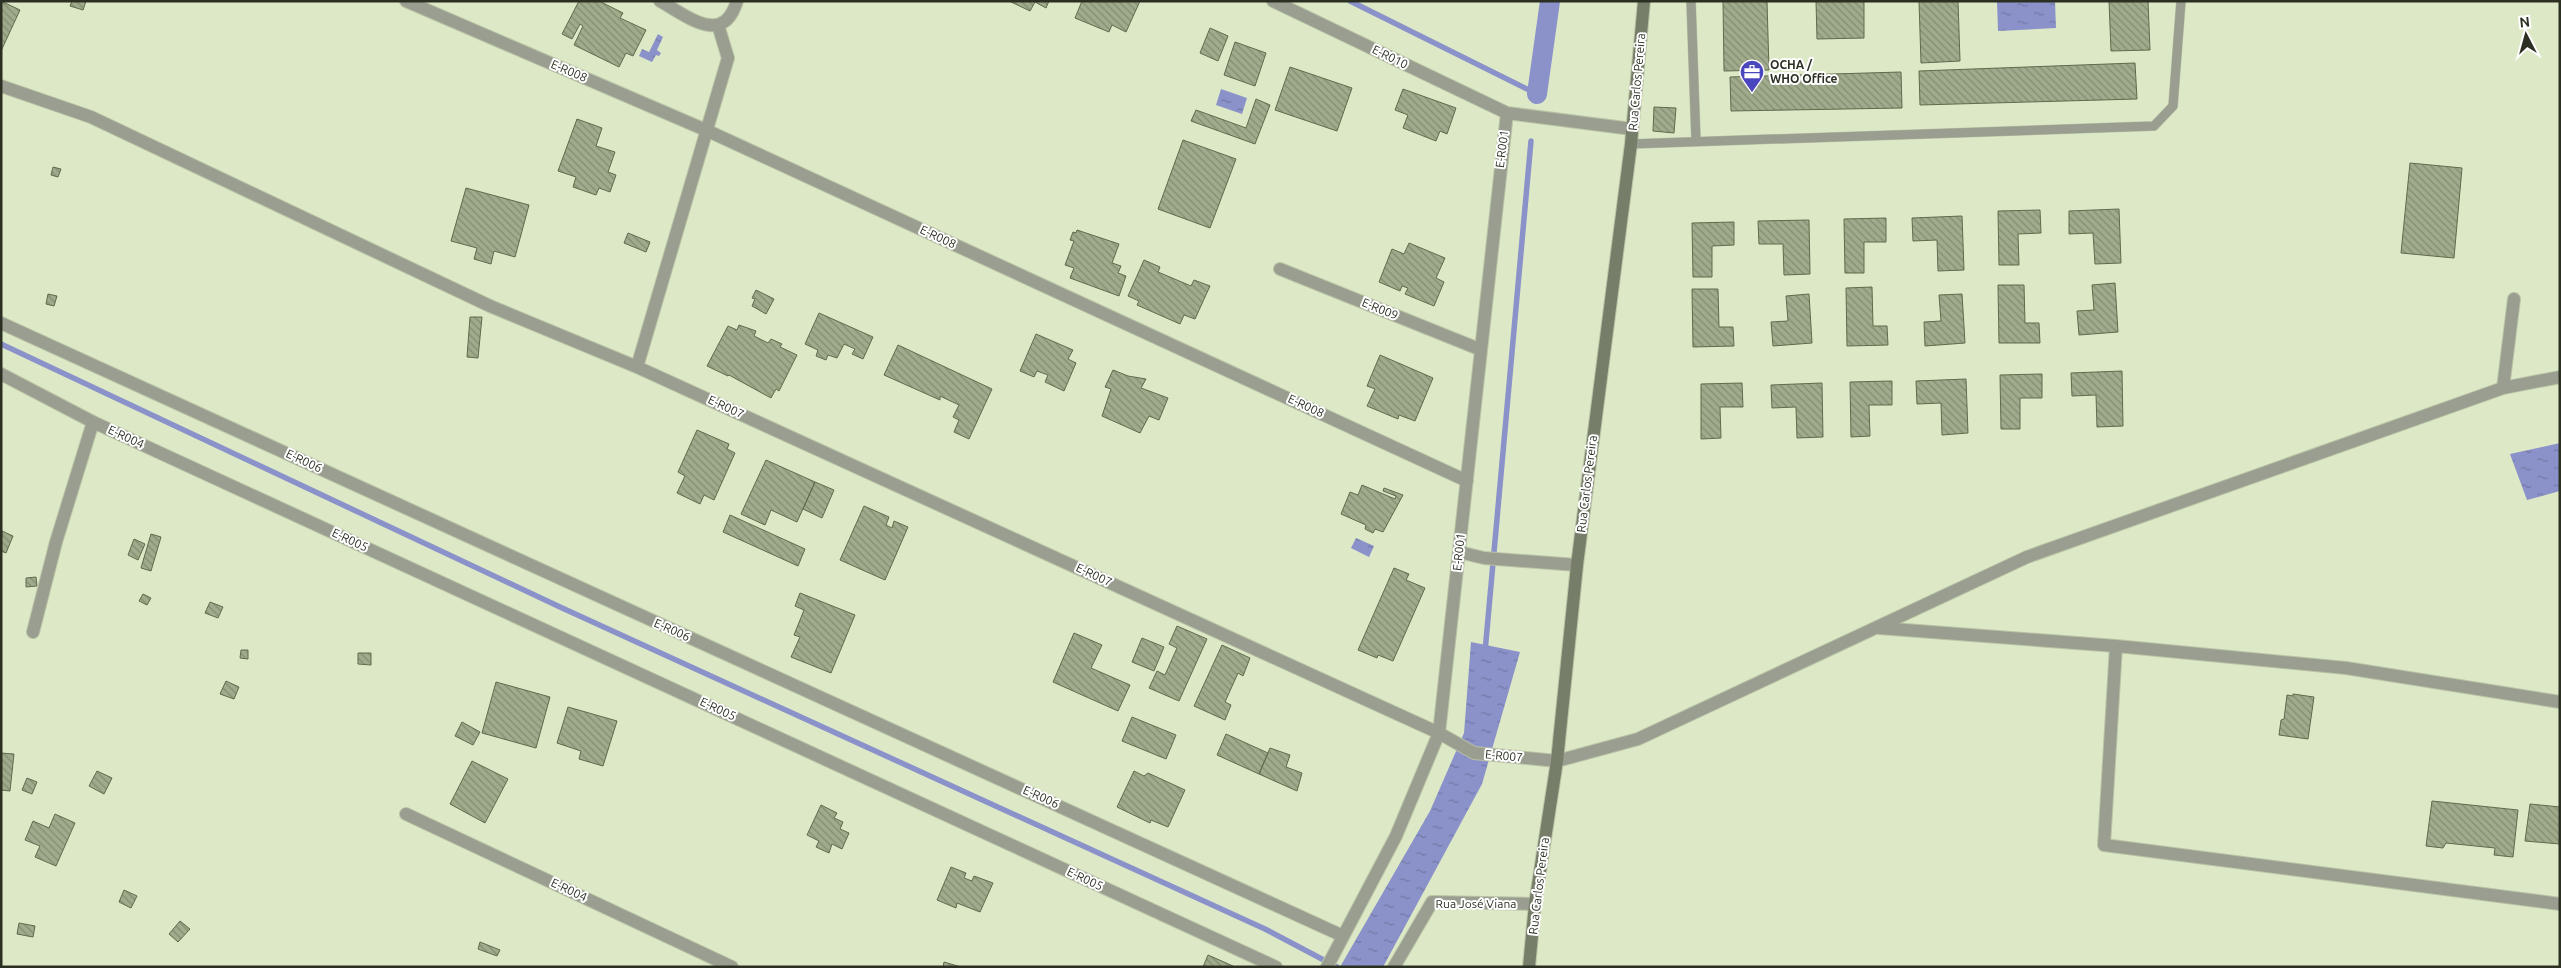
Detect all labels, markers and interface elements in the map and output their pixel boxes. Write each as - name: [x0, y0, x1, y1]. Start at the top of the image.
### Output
- north arrow: [2501, 10, 2551, 60]
- text: N: [2519, 14, 2531, 31]
- street label: Rua Carlos Pereira: [1626, 33, 1647, 131]
- street label: E-R010: [1370, 42, 1410, 71]
- street label: E-R008: [549, 57, 589, 84]
- place label: OCHA / WHO Office: [1770, 58, 1838, 85]
- office icon: OCHA / WHO Office: [1739, 59, 1765, 93]
- street label: E-R001: [1493, 129, 1510, 169]
- street label: E-R008: [918, 223, 958, 251]
- street label: E-R009: [1360, 295, 1400, 322]
- street label: E-R008: [1286, 392, 1326, 420]
- street label: E-R007: [706, 393, 746, 420]
- street label: E-R004: [106, 423, 146, 451]
- street label: Rua Carlos Pereira: [1574, 435, 1599, 533]
- street label: E-R006: [284, 447, 324, 475]
- street label: E-R005: [330, 526, 370, 553]
- street label: E-R001: [1450, 532, 1467, 572]
- street label: E-R007: [1074, 561, 1114, 588]
- street label: E-R006: [652, 616, 692, 643]
- street label: E-R005: [698, 695, 738, 722]
- street label: E-R007: [1485, 747, 1524, 764]
- street label: E-R006: [1021, 783, 1061, 810]
- street label: Rua Carlos Pereira: [1526, 837, 1551, 935]
- street label: E-R005: [1065, 865, 1105, 892]
- street label: E-R004: [549, 876, 589, 904]
- street label: Rua José Viana: [1436, 897, 1516, 910]

